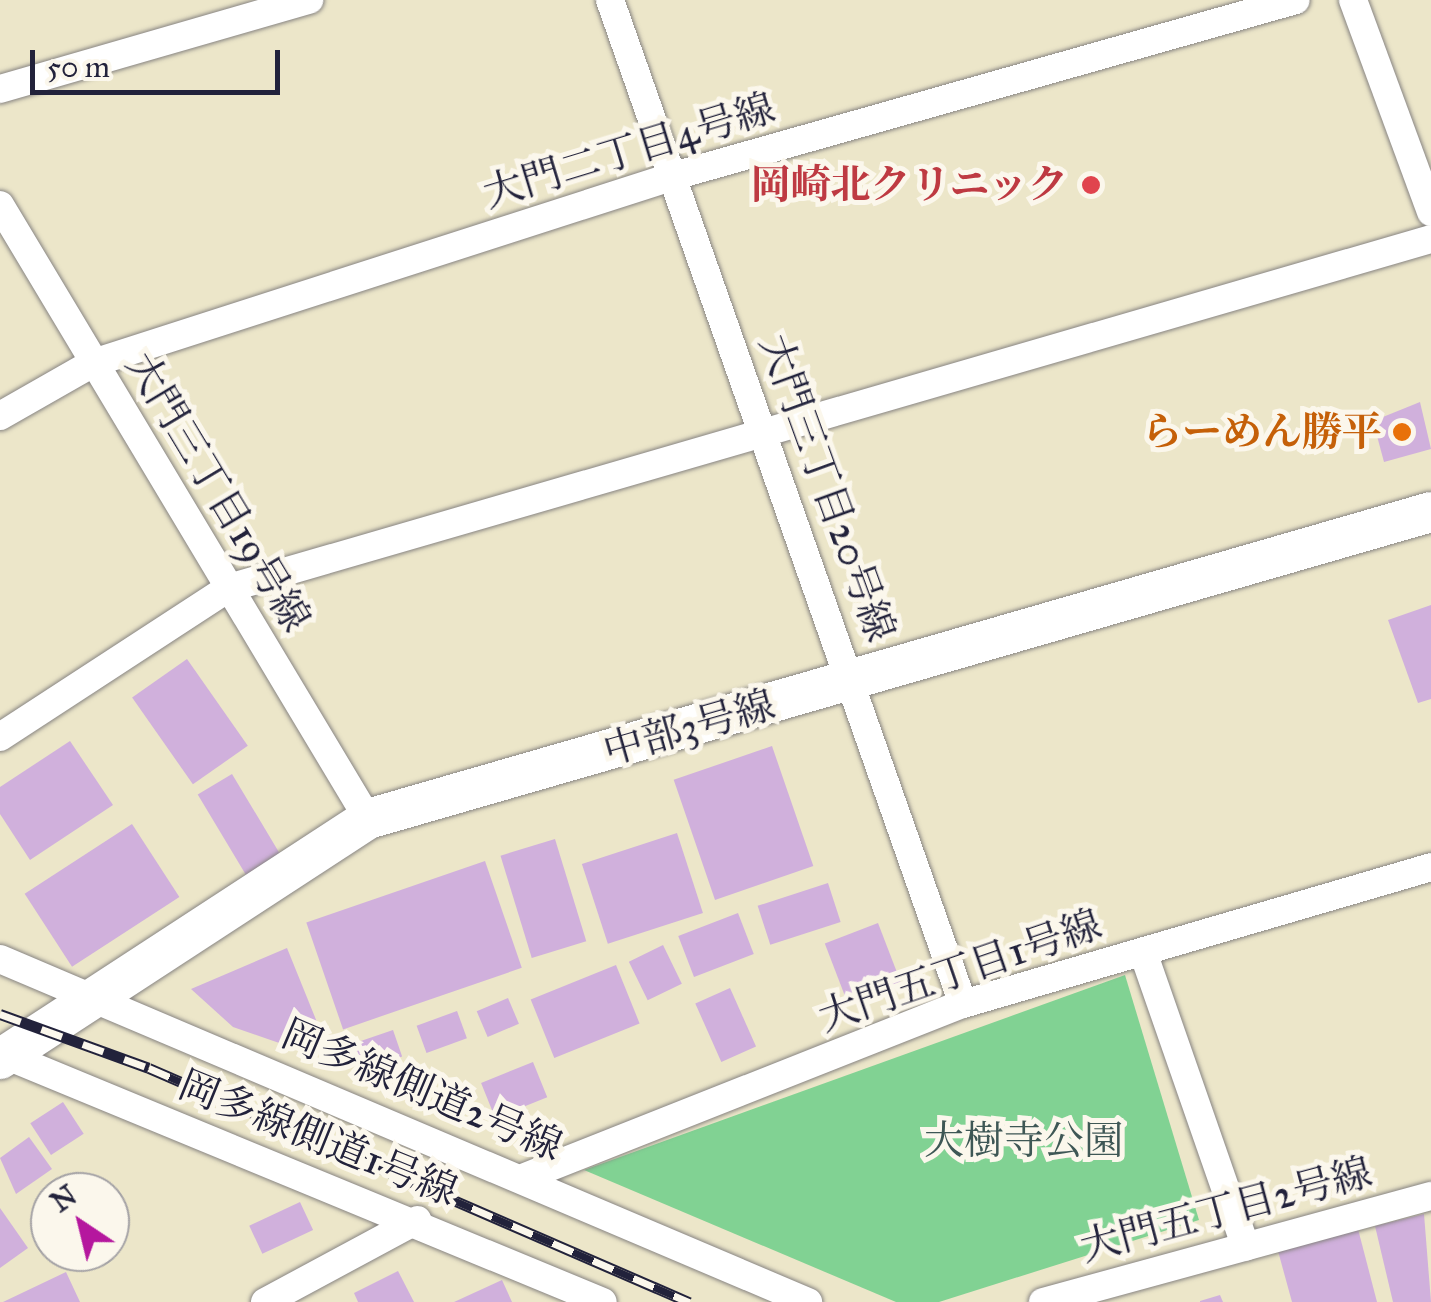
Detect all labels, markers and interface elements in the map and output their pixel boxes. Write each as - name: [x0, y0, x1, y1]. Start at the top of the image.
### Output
- scale bar: [35, 30, 285, 92]
- text: 50 m: [47, 49, 110, 85]
- street label: 大門二丁目4号線: [477, 84, 781, 218]
- place label: 岡崎北クリニック: [748, 161, 1068, 209]
- marker: 岡崎北クリニック: [1078, 172, 1104, 198]
- street label: 大門三丁目20号線: [749, 328, 905, 648]
- street label: 大門三丁目19号線: [116, 344, 320, 640]
- place label: らーめん勝平: [1142, 408, 1382, 456]
- marker: らーめん勝平: [1391, 421, 1413, 443]
- street label: 中部3号線: [598, 681, 780, 775]
- street label: 大門五丁目1号線: [812, 900, 1108, 1042]
- street label: 岡多線側道2号線: [275, 1009, 569, 1171]
- street label: 岡多線側道1号線: [172, 1060, 464, 1216]
- park label: 大樹寺公園: [924, 1117, 1124, 1165]
- street label: 大門五丁目2号線: [1075, 1148, 1377, 1272]
- north arrow: [30, 1172, 130, 1272]
- text: N: [44, 1178, 83, 1220]

